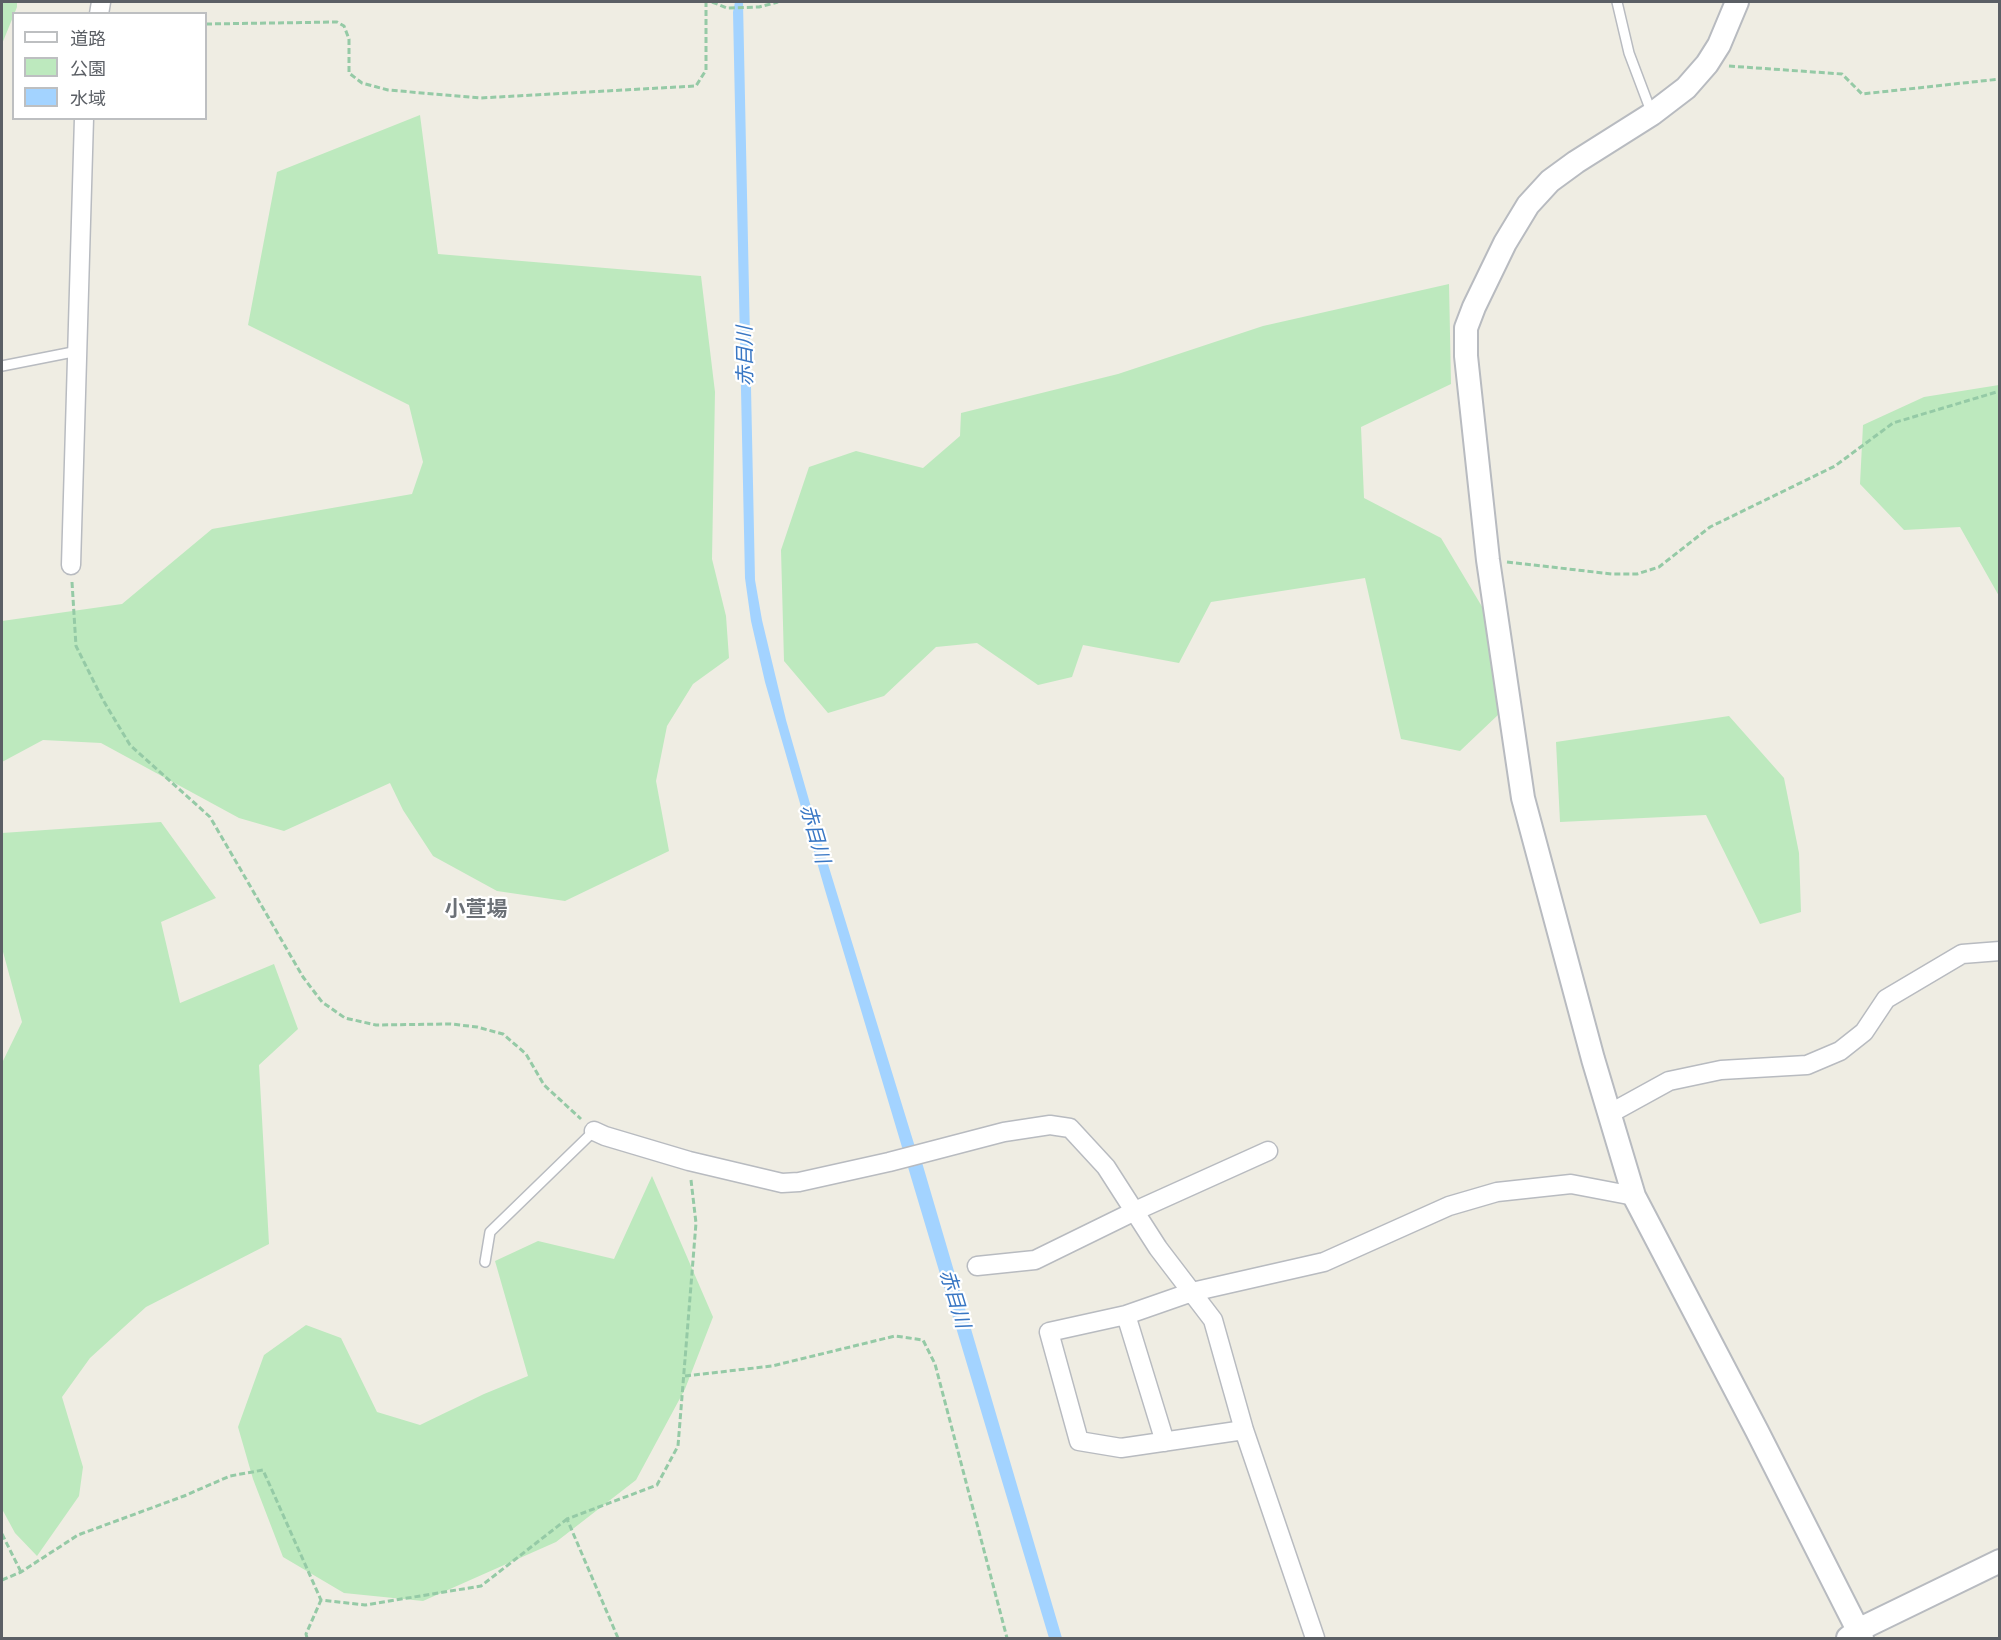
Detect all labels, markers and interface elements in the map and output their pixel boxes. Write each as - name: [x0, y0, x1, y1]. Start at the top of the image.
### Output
- legend: [12, 12, 207, 120]
- text: 道路: [70, 29, 106, 49]
- text: 公園: [70, 59, 106, 79]
- text: 水域: [70, 89, 106, 109]
- water label: 赤目川: [733, 326, 759, 386]
- water label: 赤目川: [794, 802, 834, 866]
- district label: 小萱場: [445, 897, 507, 923]
- water label: 赤目川: [934, 1267, 974, 1331]

